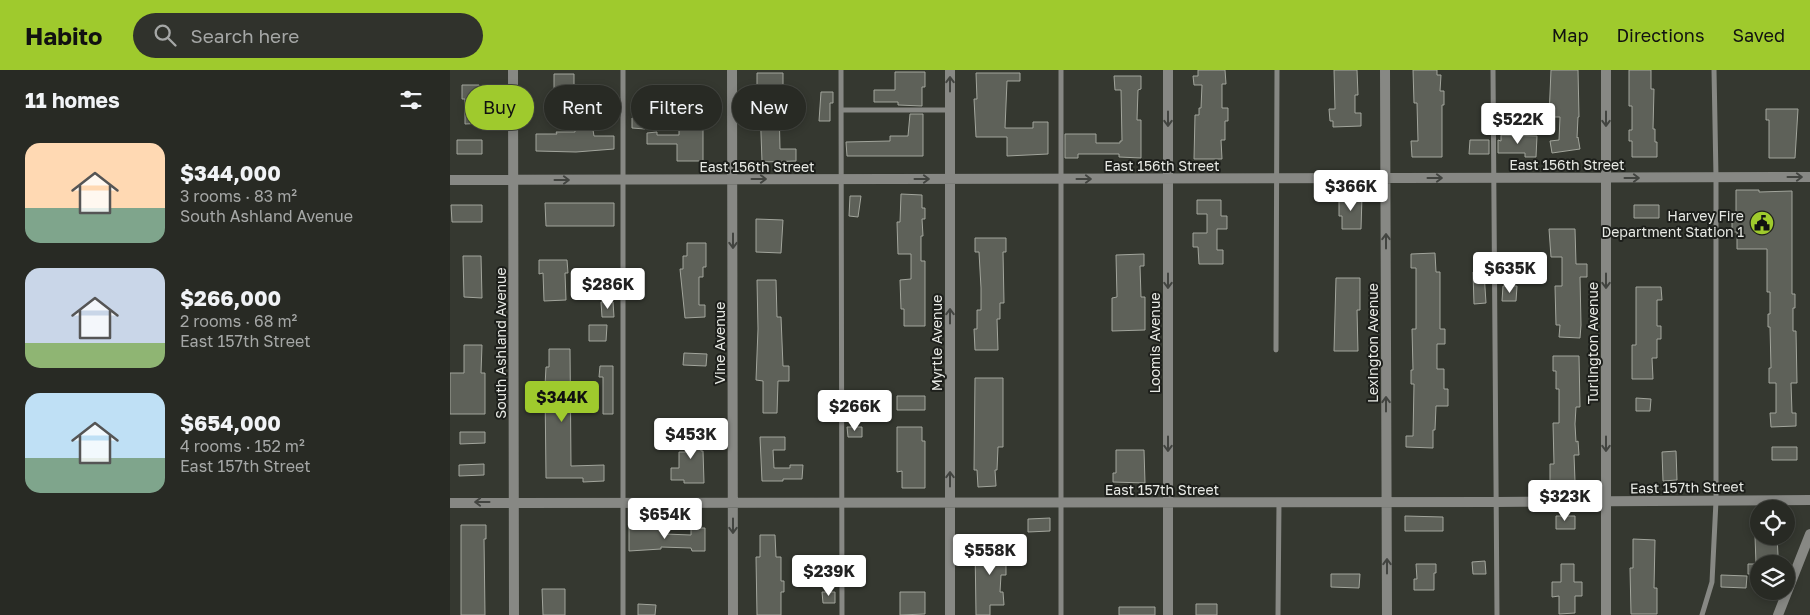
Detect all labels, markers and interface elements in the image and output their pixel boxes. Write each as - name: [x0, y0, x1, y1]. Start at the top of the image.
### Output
- search box: [133, 13, 483, 58]
- text: Habito: [25, 21, 103, 50]
- icon: search: [151, 21, 179, 49]
- text: Search here: [191, 24, 299, 47]
- text: Map: [1552, 24, 1588, 46]
- text: Directions: [1616, 24, 1704, 46]
- text: Saved: [1732, 24, 1785, 46]
- one-way arrow: [945, 76, 955, 92]
- chip: Buy: [465, 85, 534, 130]
- chip: Rent: [544, 85, 621, 130]
- chip: Filters: [631, 85, 722, 130]
- chip: New: [732, 85, 806, 130]
- icon: filters: [397, 86, 425, 114]
- text: 11 homes: [25, 87, 120, 113]
- pin: $522K: [1483, 102, 1553, 145]
- text: $522K: [1492, 109, 1544, 129]
- one-way arrow: [1163, 110, 1173, 126]
- one-way arrow: [1601, 110, 1611, 126]
- street label: East 156th Street: [1509, 156, 1625, 173]
- street label: East 156th Street: [1104, 157, 1220, 174]
- street label: East 156th Street: [699, 158, 815, 175]
- text: $344,000: [180, 160, 281, 186]
- icon: home: [65, 163, 125, 223]
- pin: $366K: [1316, 170, 1386, 212]
- one-way arrow: [1786, 172, 1802, 182]
- one-way arrow: [1426, 173, 1442, 183]
- one-way arrow: [1624, 173, 1640, 183]
- one-way arrow: [751, 174, 767, 184]
- one-way arrow: [914, 174, 930, 184]
- one-way arrow: [1076, 174, 1092, 184]
- one-way arrow: [554, 175, 570, 185]
- text: $366K: [1325, 176, 1377, 196]
- text: 3 rooms · 83 m²: [180, 186, 297, 206]
- text: South Ashland Avenue: [180, 206, 353, 226]
- place label: Harvey Fire Department Station 1: [1601, 207, 1744, 240]
- public building icon: Harvey Fire Department Station 1: [1749, 210, 1775, 236]
- one-way arrow: [728, 232, 738, 249]
- one-way arrow: [1381, 234, 1391, 250]
- pin: $635K: [1475, 252, 1545, 294]
- text: $635K: [1484, 258, 1536, 278]
- street label: South Ashland Avenue: [492, 267, 509, 419]
- pin: $286K: [573, 268, 643, 310]
- one-way arrow: [1163, 272, 1173, 289]
- one-way arrow: [1601, 272, 1611, 289]
- text: $286K: [582, 274, 634, 294]
- street label: Turlington Avenue: [1584, 282, 1601, 404]
- street label: Lexington Avenue: [1364, 283, 1381, 403]
- text: $266,000: [180, 285, 281, 311]
- icon: home: [65, 288, 125, 348]
- street label: Loomis Avenue: [1146, 292, 1163, 394]
- street label: Myrtle Avenue: [928, 295, 945, 391]
- street label: Vine Avenue: [711, 302, 728, 384]
- one-way arrow: [945, 309, 955, 325]
- text: 2 rooms · 68 m²: [180, 311, 297, 331]
- text: East 157th Street: [180, 331, 311, 351]
- pin: $344K: [527, 380, 597, 423]
- text: $344K: [536, 387, 588, 407]
- pin: $266K: [820, 390, 890, 432]
- text: $266K: [829, 396, 881, 416]
- one-way arrow: [1381, 396, 1391, 412]
- text: $654,000: [180, 410, 281, 436]
- icon: home: [65, 413, 125, 473]
- pin: $453K: [656, 418, 726, 460]
- text: $453K: [665, 424, 717, 444]
- one-way arrow: [1163, 435, 1173, 451]
- one-way arrow: [1601, 435, 1611, 451]
- text: 4 rooms · 152 m²: [180, 436, 305, 456]
- text: East 157th Street: [180, 456, 311, 476]
- one-way arrow: [945, 471, 955, 488]
- street label: East 157th Street: [1630, 478, 1744, 496]
- pin: $323K: [1530, 480, 1600, 522]
- street label: East 157th Street: [1105, 481, 1219, 498]
- text: $323K: [1539, 486, 1591, 506]
- one-way arrow: [474, 497, 490, 507]
- pin: $654K: [630, 498, 700, 540]
- map controls: [1750, 500, 1795, 600]
- button: locate: [1750, 500, 1795, 545]
- text: $654K: [639, 504, 691, 524]
- one-way arrow: [728, 518, 738, 534]
- pin: $558K: [955, 534, 1025, 576]
- text: $558K: [964, 540, 1016, 560]
- pin: $239K: [794, 554, 864, 597]
- button: layers: [1750, 555, 1795, 600]
- one-way arrow: [1382, 559, 1392, 575]
- text: $239K: [803, 561, 855, 581]

